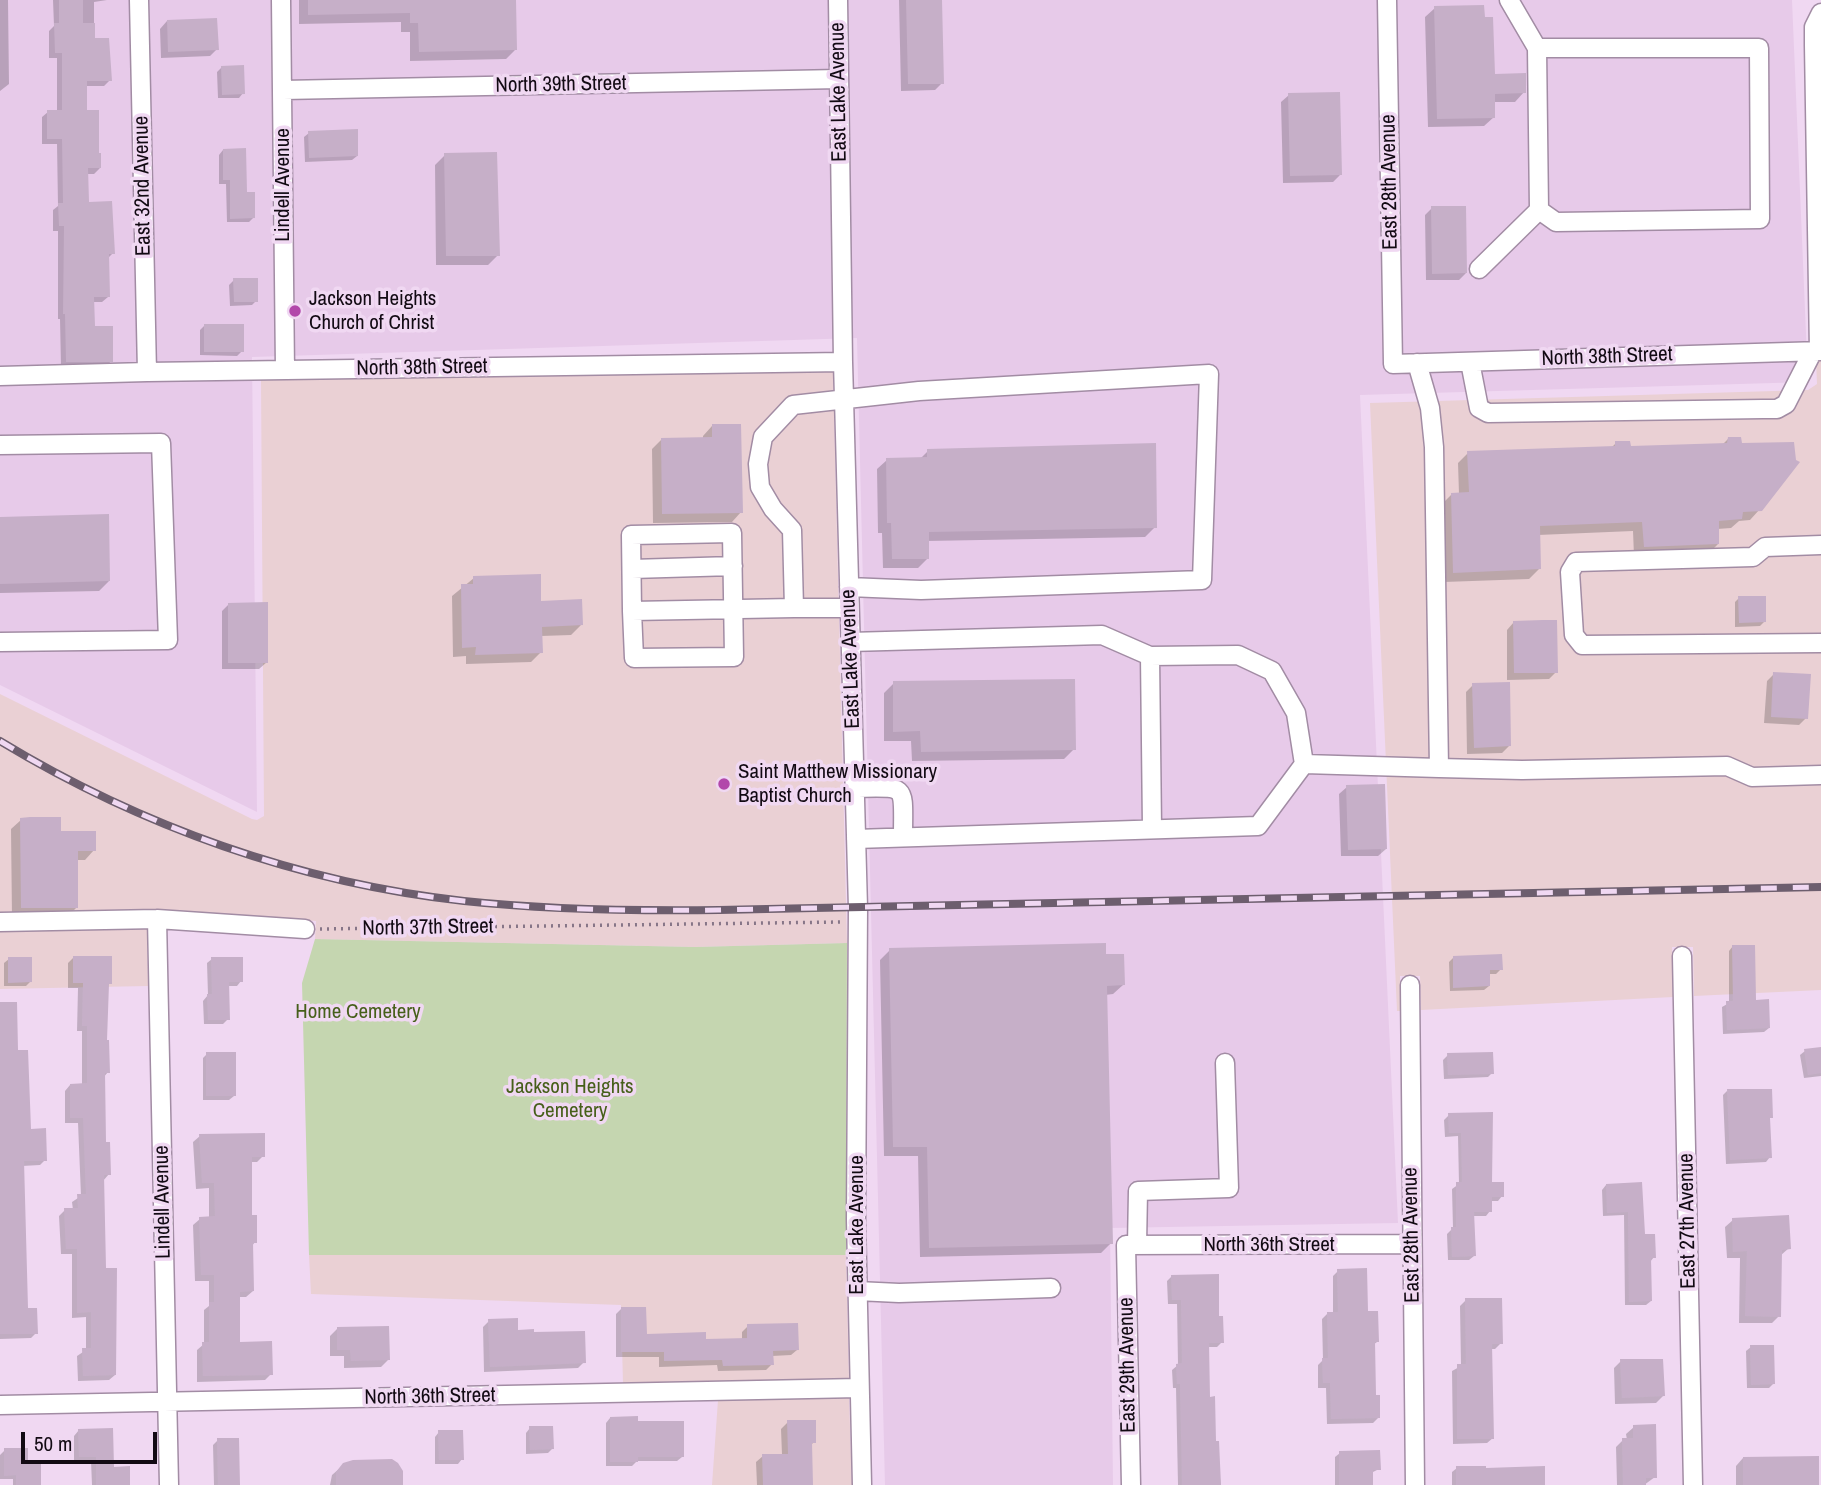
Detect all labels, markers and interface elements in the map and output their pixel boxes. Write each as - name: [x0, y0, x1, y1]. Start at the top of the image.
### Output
- street label: East Lake Avenue: [825, 22, 853, 162]
- street label: North 39th Street: [495, 71, 627, 99]
- street label: East 28th Avenue: [1376, 114, 1404, 250]
- street label: East 32nd Avenue: [129, 116, 157, 256]
- street label: Lindell Avenue: [270, 128, 296, 242]
- place label: Jackson Heights Church of Christ: [309, 286, 436, 336]
- marker: Jackson Heights Church of Christ: [287, 303, 303, 319]
- street label: North 38th Street: [1541, 342, 1673, 372]
- street label: North 38th Street: [356, 354, 488, 382]
- street label: East Lake Avenue: [836, 589, 866, 729]
- place label: Saint Matthew Missionary Baptist Church: [738, 759, 937, 809]
- marker: Saint Matthew Missionary Baptist Church: [716, 776, 732, 792]
- street label: North 37th Street: [362, 914, 494, 942]
- park label: Home Cemetery: [295, 999, 421, 1025]
- park label: Jackson Heights Cemetery: [506, 1074, 634, 1124]
- street label: Lindell Avenue: [149, 1145, 177, 1259]
- street label: East 27th Avenue: [1674, 1153, 1702, 1289]
- street label: East Lake Avenue: [844, 1155, 870, 1295]
- street label: East 28th Avenue: [1398, 1167, 1426, 1303]
- street label: North 36th Street: [1203, 1232, 1335, 1258]
- street label: East 29th Avenue: [1114, 1297, 1142, 1433]
- street label: North 36th Street: [364, 1383, 496, 1411]
- scale bar: [24, 1418, 161, 1462]
- text: 50 m: [34, 1429, 72, 1458]

